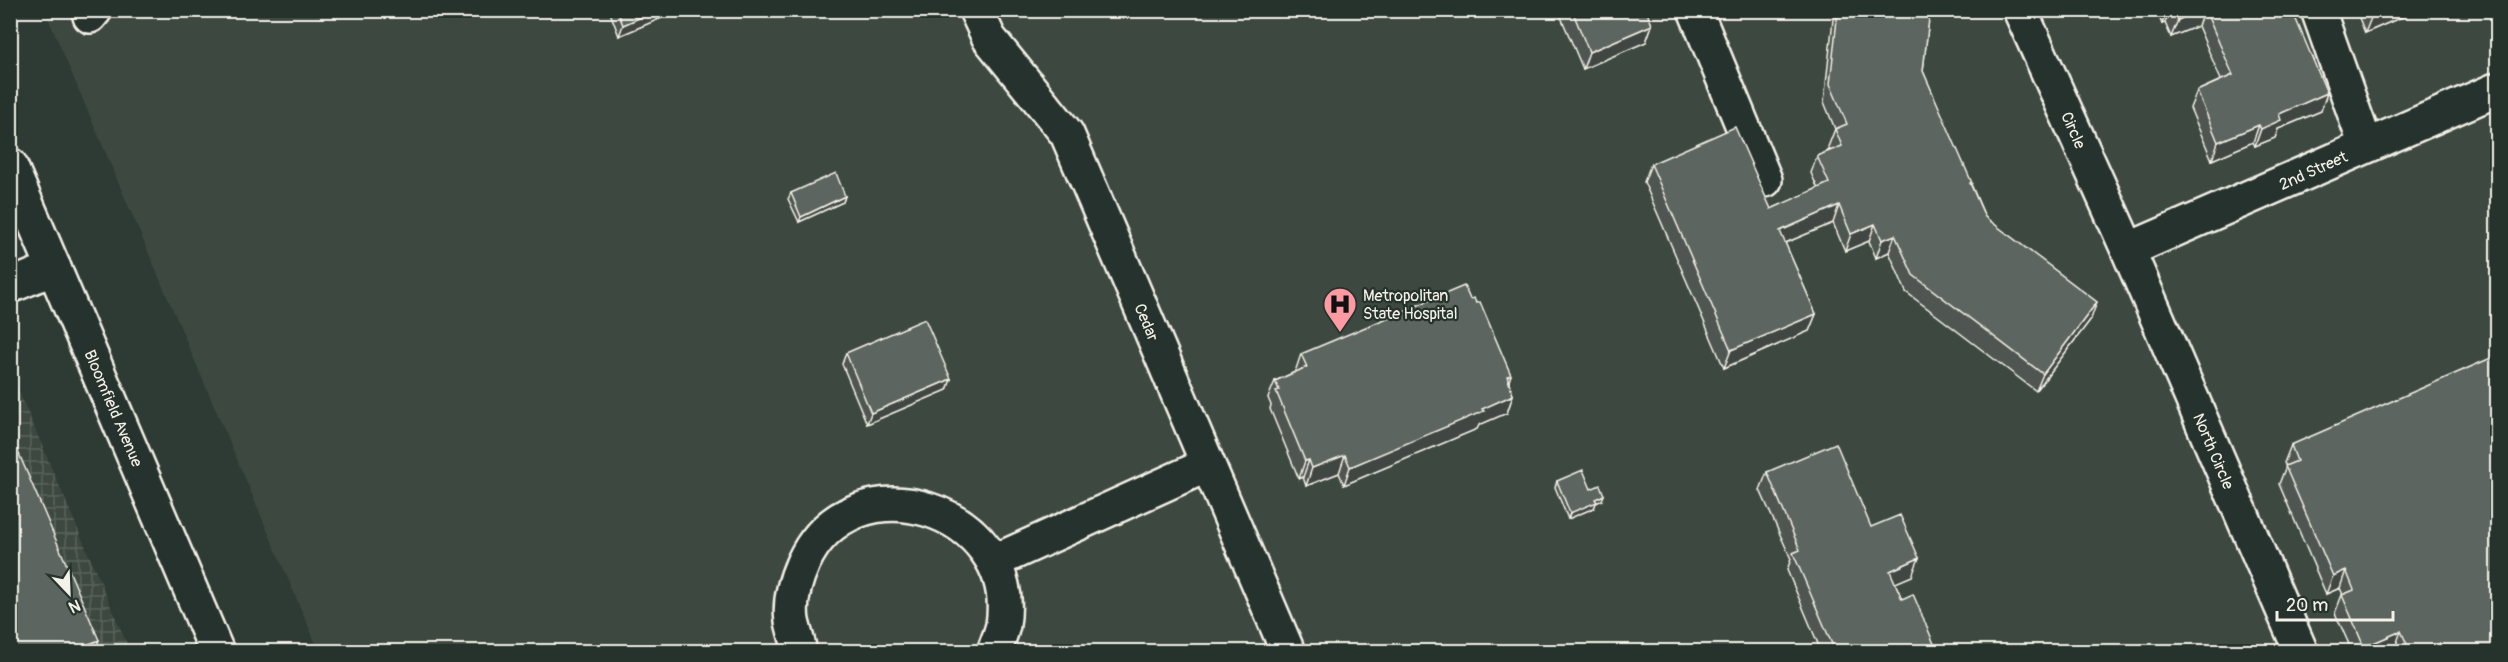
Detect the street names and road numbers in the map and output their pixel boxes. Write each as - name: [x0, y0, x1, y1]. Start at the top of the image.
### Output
- street label: Circle: [2056, 109, 2090, 152]
- street label: 2nd Street: [2276, 147, 2351, 195]
- street label: Cedar: [1129, 301, 1163, 344]
- street label: Bloomfield Avenue: [79, 347, 147, 470]
- street label: North Circle: [2188, 410, 2238, 493]

